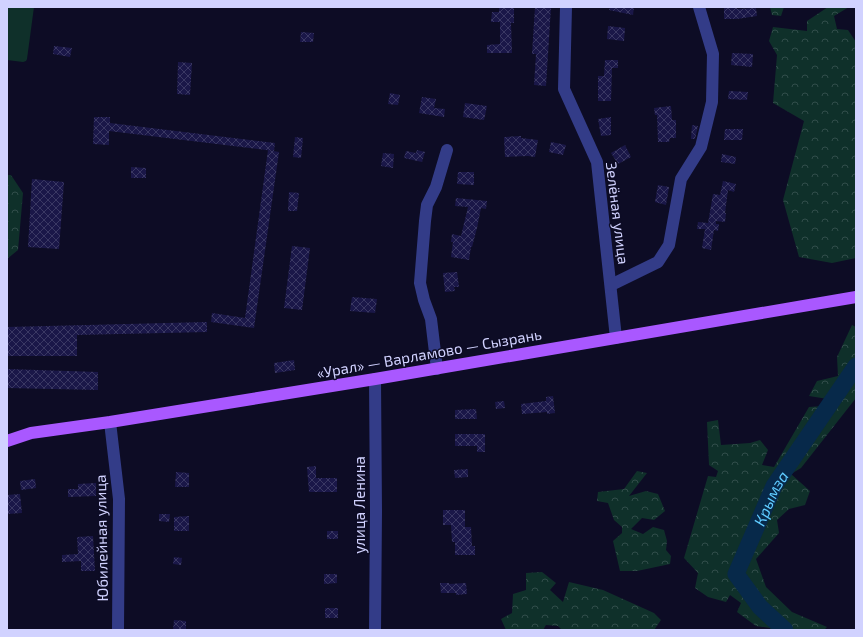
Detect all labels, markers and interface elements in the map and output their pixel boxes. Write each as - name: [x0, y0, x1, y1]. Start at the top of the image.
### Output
- street label: Зелёная улица: [602, 161, 633, 265]
- street label: «Урал» — Варламово — Сызрань: [315, 324, 543, 382]
- street label: улица Ленина: [350, 456, 369, 554]
- water label: Крымза: [749, 467, 791, 529]
- street label: Юбилейная улица: [91, 474, 112, 602]

